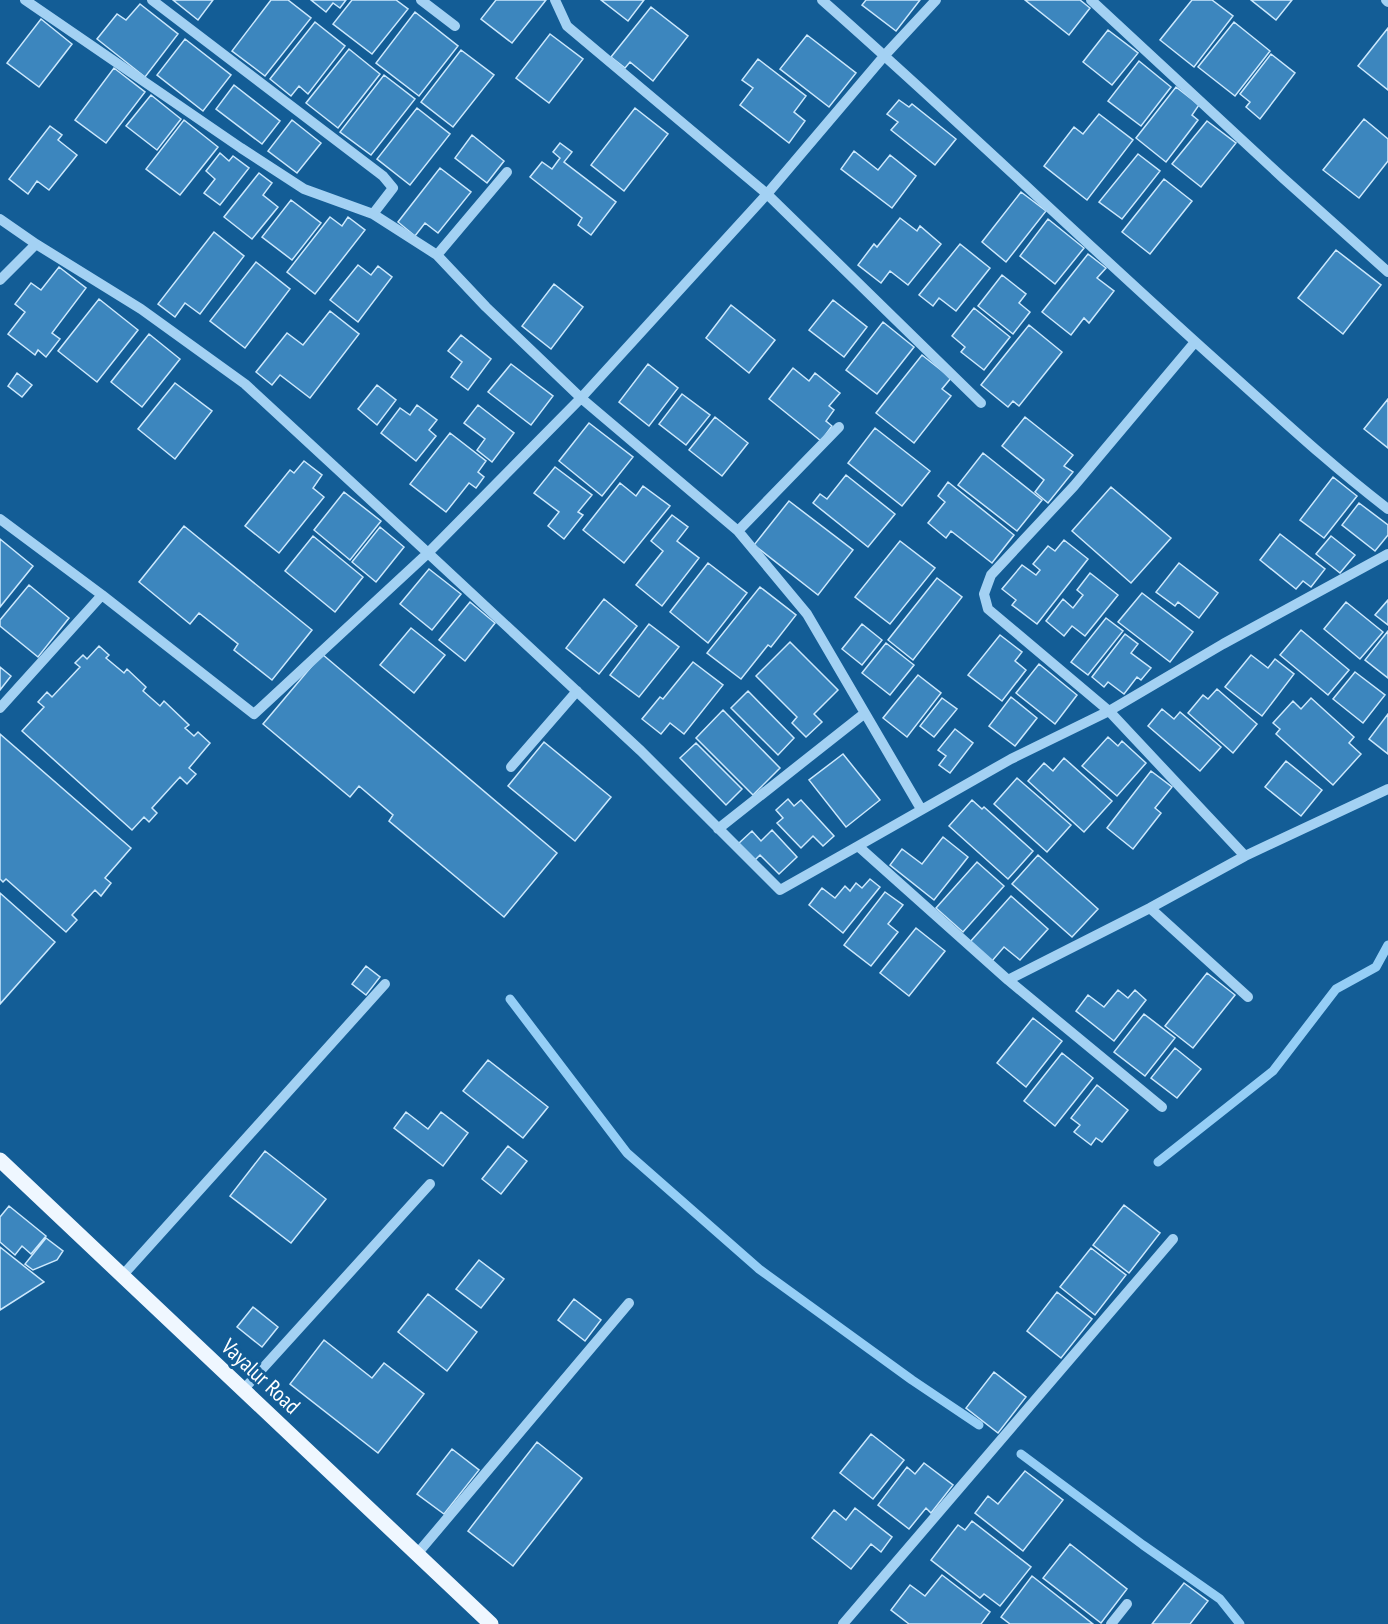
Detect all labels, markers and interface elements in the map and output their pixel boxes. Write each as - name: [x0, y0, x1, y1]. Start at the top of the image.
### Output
- street label: Vayalur Road: [215, 1332, 306, 1420]

